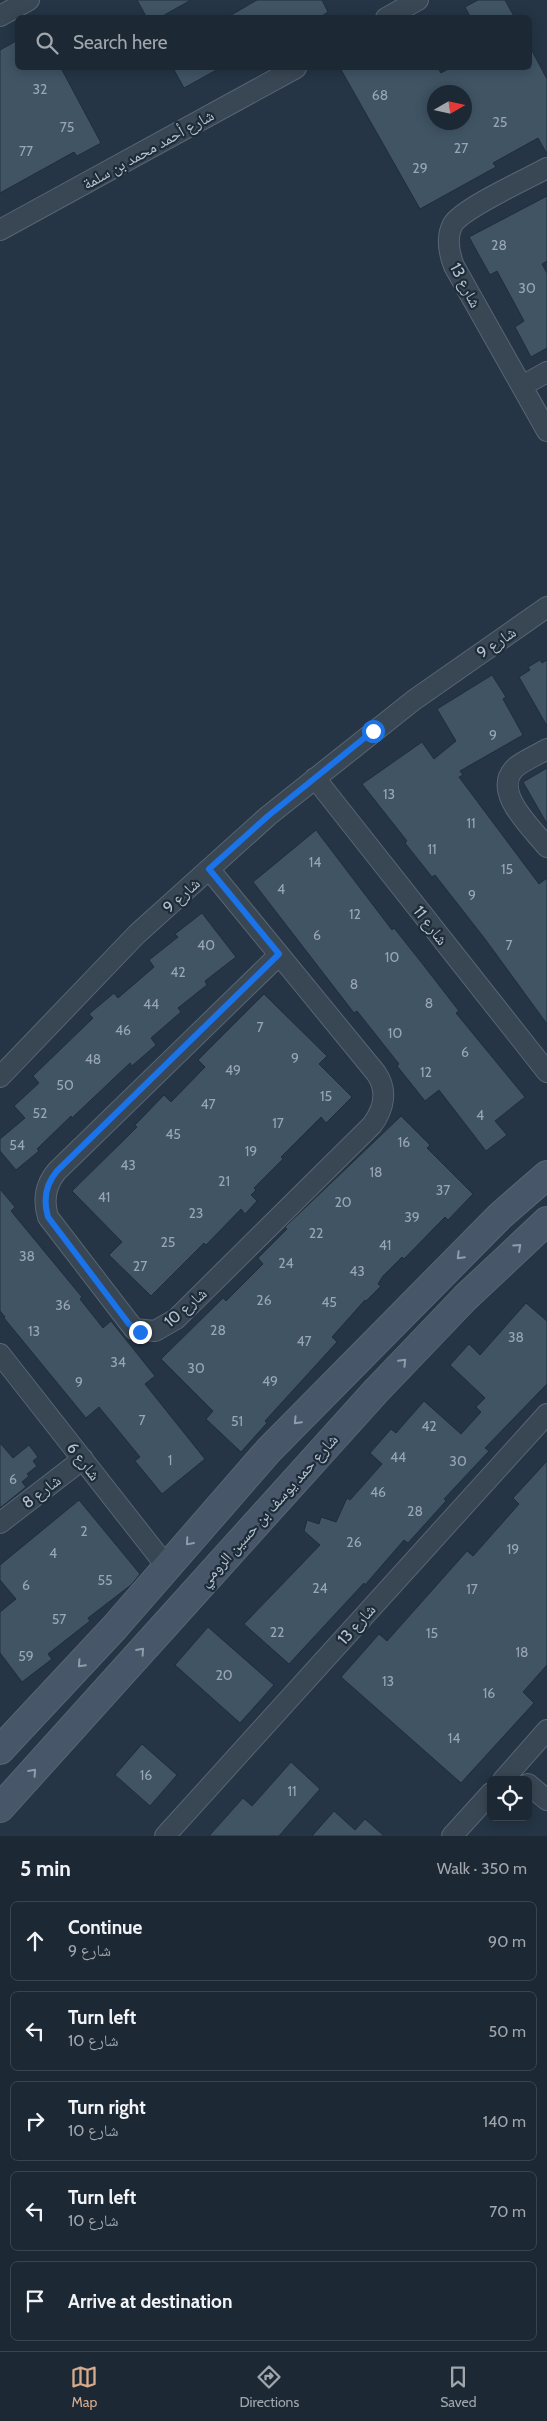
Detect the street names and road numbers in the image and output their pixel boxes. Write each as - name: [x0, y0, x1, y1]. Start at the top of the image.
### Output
- street label: شارع أحمد محمد بن سلمة: [79, 105, 218, 194]
- street label: شارع 13: [445, 260, 485, 311]
- street label: شارع 9: [473, 622, 520, 663]
- street label: شارع 9: [159, 874, 204, 918]
- street label: شارع 11: [409, 902, 452, 949]
- street label: شارع 10: [160, 1284, 211, 1332]
- street label: شارع حمد يوسف بن حسين الرومي: [195, 1430, 344, 1592]
- street label: شارع 6: [62, 1438, 104, 1485]
- street label: شارع 8: [18, 1471, 65, 1513]
- street label: شارع 13: [333, 1600, 380, 1649]

